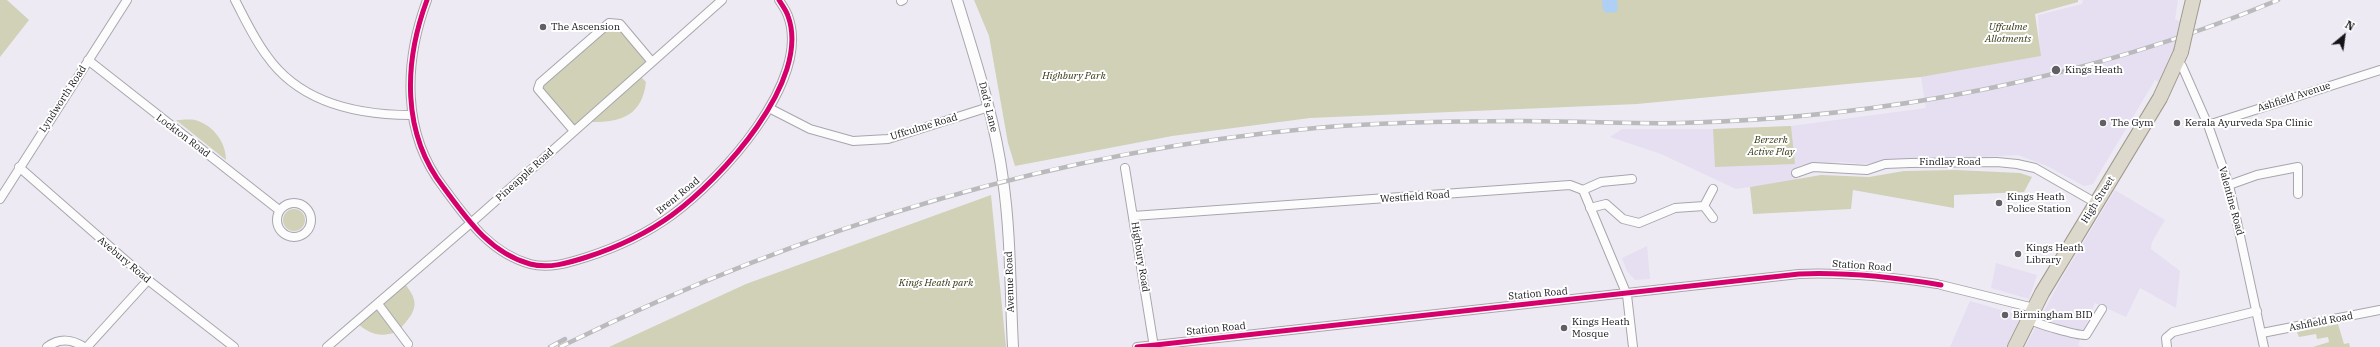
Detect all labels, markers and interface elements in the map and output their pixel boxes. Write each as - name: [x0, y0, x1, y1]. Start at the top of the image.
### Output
- north arrow: [2324, 16, 2364, 56]
- text: N: [2343, 17, 2357, 34]
- place label: The Ascension: [551, 21, 620, 33]
- park label: Uffculme Allotments: [1985, 21, 2031, 44]
- marker: The Ascension: [538, 22, 548, 32]
- street label: Lyndworth Road: [37, 63, 89, 135]
- marker: Kings Heath: [2050, 64, 2062, 76]
- place label: Kings Heath: [2065, 64, 2123, 76]
- park label: Highbury Park: [1042, 70, 1106, 82]
- street label: Ashfield Avenue: [2256, 80, 2332, 114]
- street label: Dad's Lane: [976, 81, 1000, 133]
- street label: Uffculme Road: [889, 111, 959, 143]
- street label: Lockton Road: [154, 112, 212, 160]
- place label: The Gym: [2111, 117, 2154, 129]
- place label: Kerala Ayurveda Spa Clinic: [2185, 117, 2313, 129]
- marker: The Gym: [2098, 118, 2108, 128]
- marker: Kerala Ayurveda Spa Clinic: [2172, 118, 2182, 128]
- park label: Berzerk Active Play: [1748, 134, 1794, 158]
- street label: Pineapple Road: [494, 146, 556, 204]
- street label: Findlay Road: [1919, 156, 1981, 168]
- street label: Valentine Road: [2216, 165, 2246, 237]
- street label: High Street: [2079, 174, 2117, 226]
- street label: Brent Road: [654, 175, 702, 217]
- street label: Westfield Road: [1380, 189, 1450, 205]
- place label: Kings Heath Police Station: [2007, 191, 2071, 214]
- marker: Kings Heath Police Station: [1994, 198, 2004, 208]
- street label: Highbury Road: [1129, 221, 1151, 293]
- street label: Avebury Road: [95, 234, 153, 286]
- place label: Kings Heath Library: [2026, 242, 2084, 266]
- marker: Kings Heath Library: [2013, 249, 2023, 259]
- street label: Avenue Road: [1003, 251, 1017, 313]
- street label: Station Road: [1832, 258, 1892, 274]
- park label: Kings Heath park: [899, 277, 973, 289]
- street label: Station Road: [1508, 285, 1568, 303]
- place label: Birmingham BID: [2013, 309, 2093, 321]
- marker: Birmingham BID: [2000, 310, 2010, 320]
- street label: Ashfield Road: [2288, 310, 2354, 334]
- place label: Kings Heath Mosque: [1572, 316, 1630, 340]
- street label: Station Road: [1186, 320, 1246, 338]
- marker: Kings Heath Mosque: [1559, 323, 1569, 333]

